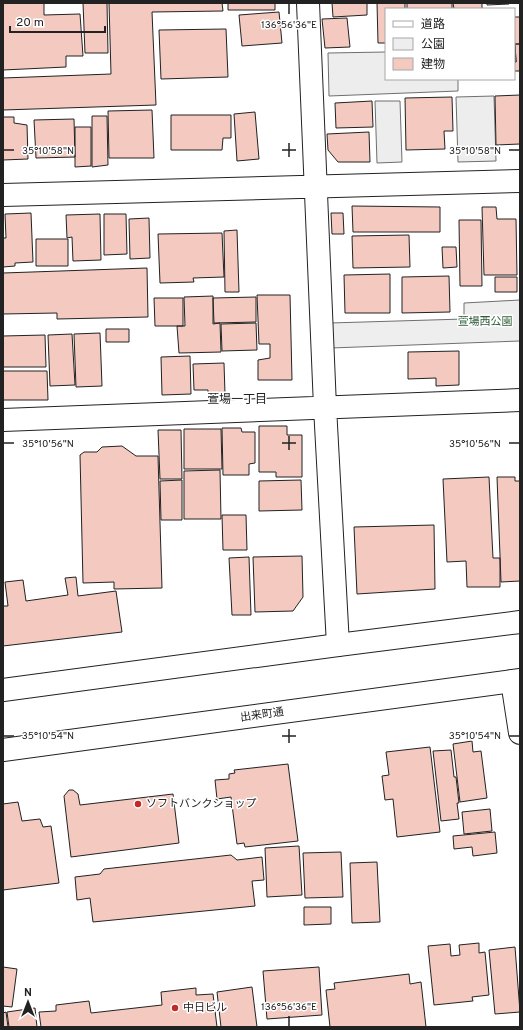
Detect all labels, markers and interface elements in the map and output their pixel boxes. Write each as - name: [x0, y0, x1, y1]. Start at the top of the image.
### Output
- scale bar: [10, 8, 105, 34]
- legend: [385, 8, 515, 80]
- text: 20 m: [16, 15, 44, 31]
- text: 道路: [421, 17, 445, 33]
- text: 136°56'36"E: [261, 19, 317, 32]
- text: 公園: [421, 37, 445, 53]
- text: 建物: [421, 57, 445, 73]
- text: 35°10'58"N: [22, 145, 74, 158]
- text: 35°10'58"N: [449, 145, 501, 158]
- park label: 萱場西公園: [458, 315, 513, 329]
- district label: 萱場一丁目: [207, 392, 267, 408]
- text: 35°10'56"N: [22, 438, 74, 451]
- text: 35°10'56"N: [449, 438, 501, 451]
- street label: 出来町通: [239, 705, 285, 725]
- text: 35°10'54"N: [22, 730, 74, 743]
- text: 35°10'54"N: [449, 730, 501, 743]
- place label: ソフトバンクショップ: [146, 797, 257, 811]
- marker: ソフトバンクショップ: [133, 799, 143, 809]
- north arrow: [8, 982, 48, 1022]
- text: N: [24, 986, 32, 1000]
- place label: 中日ビル: [183, 1001, 227, 1015]
- text: 136°56'36"E: [261, 1001, 317, 1014]
- marker: 中日ビル: [170, 1003, 180, 1013]

